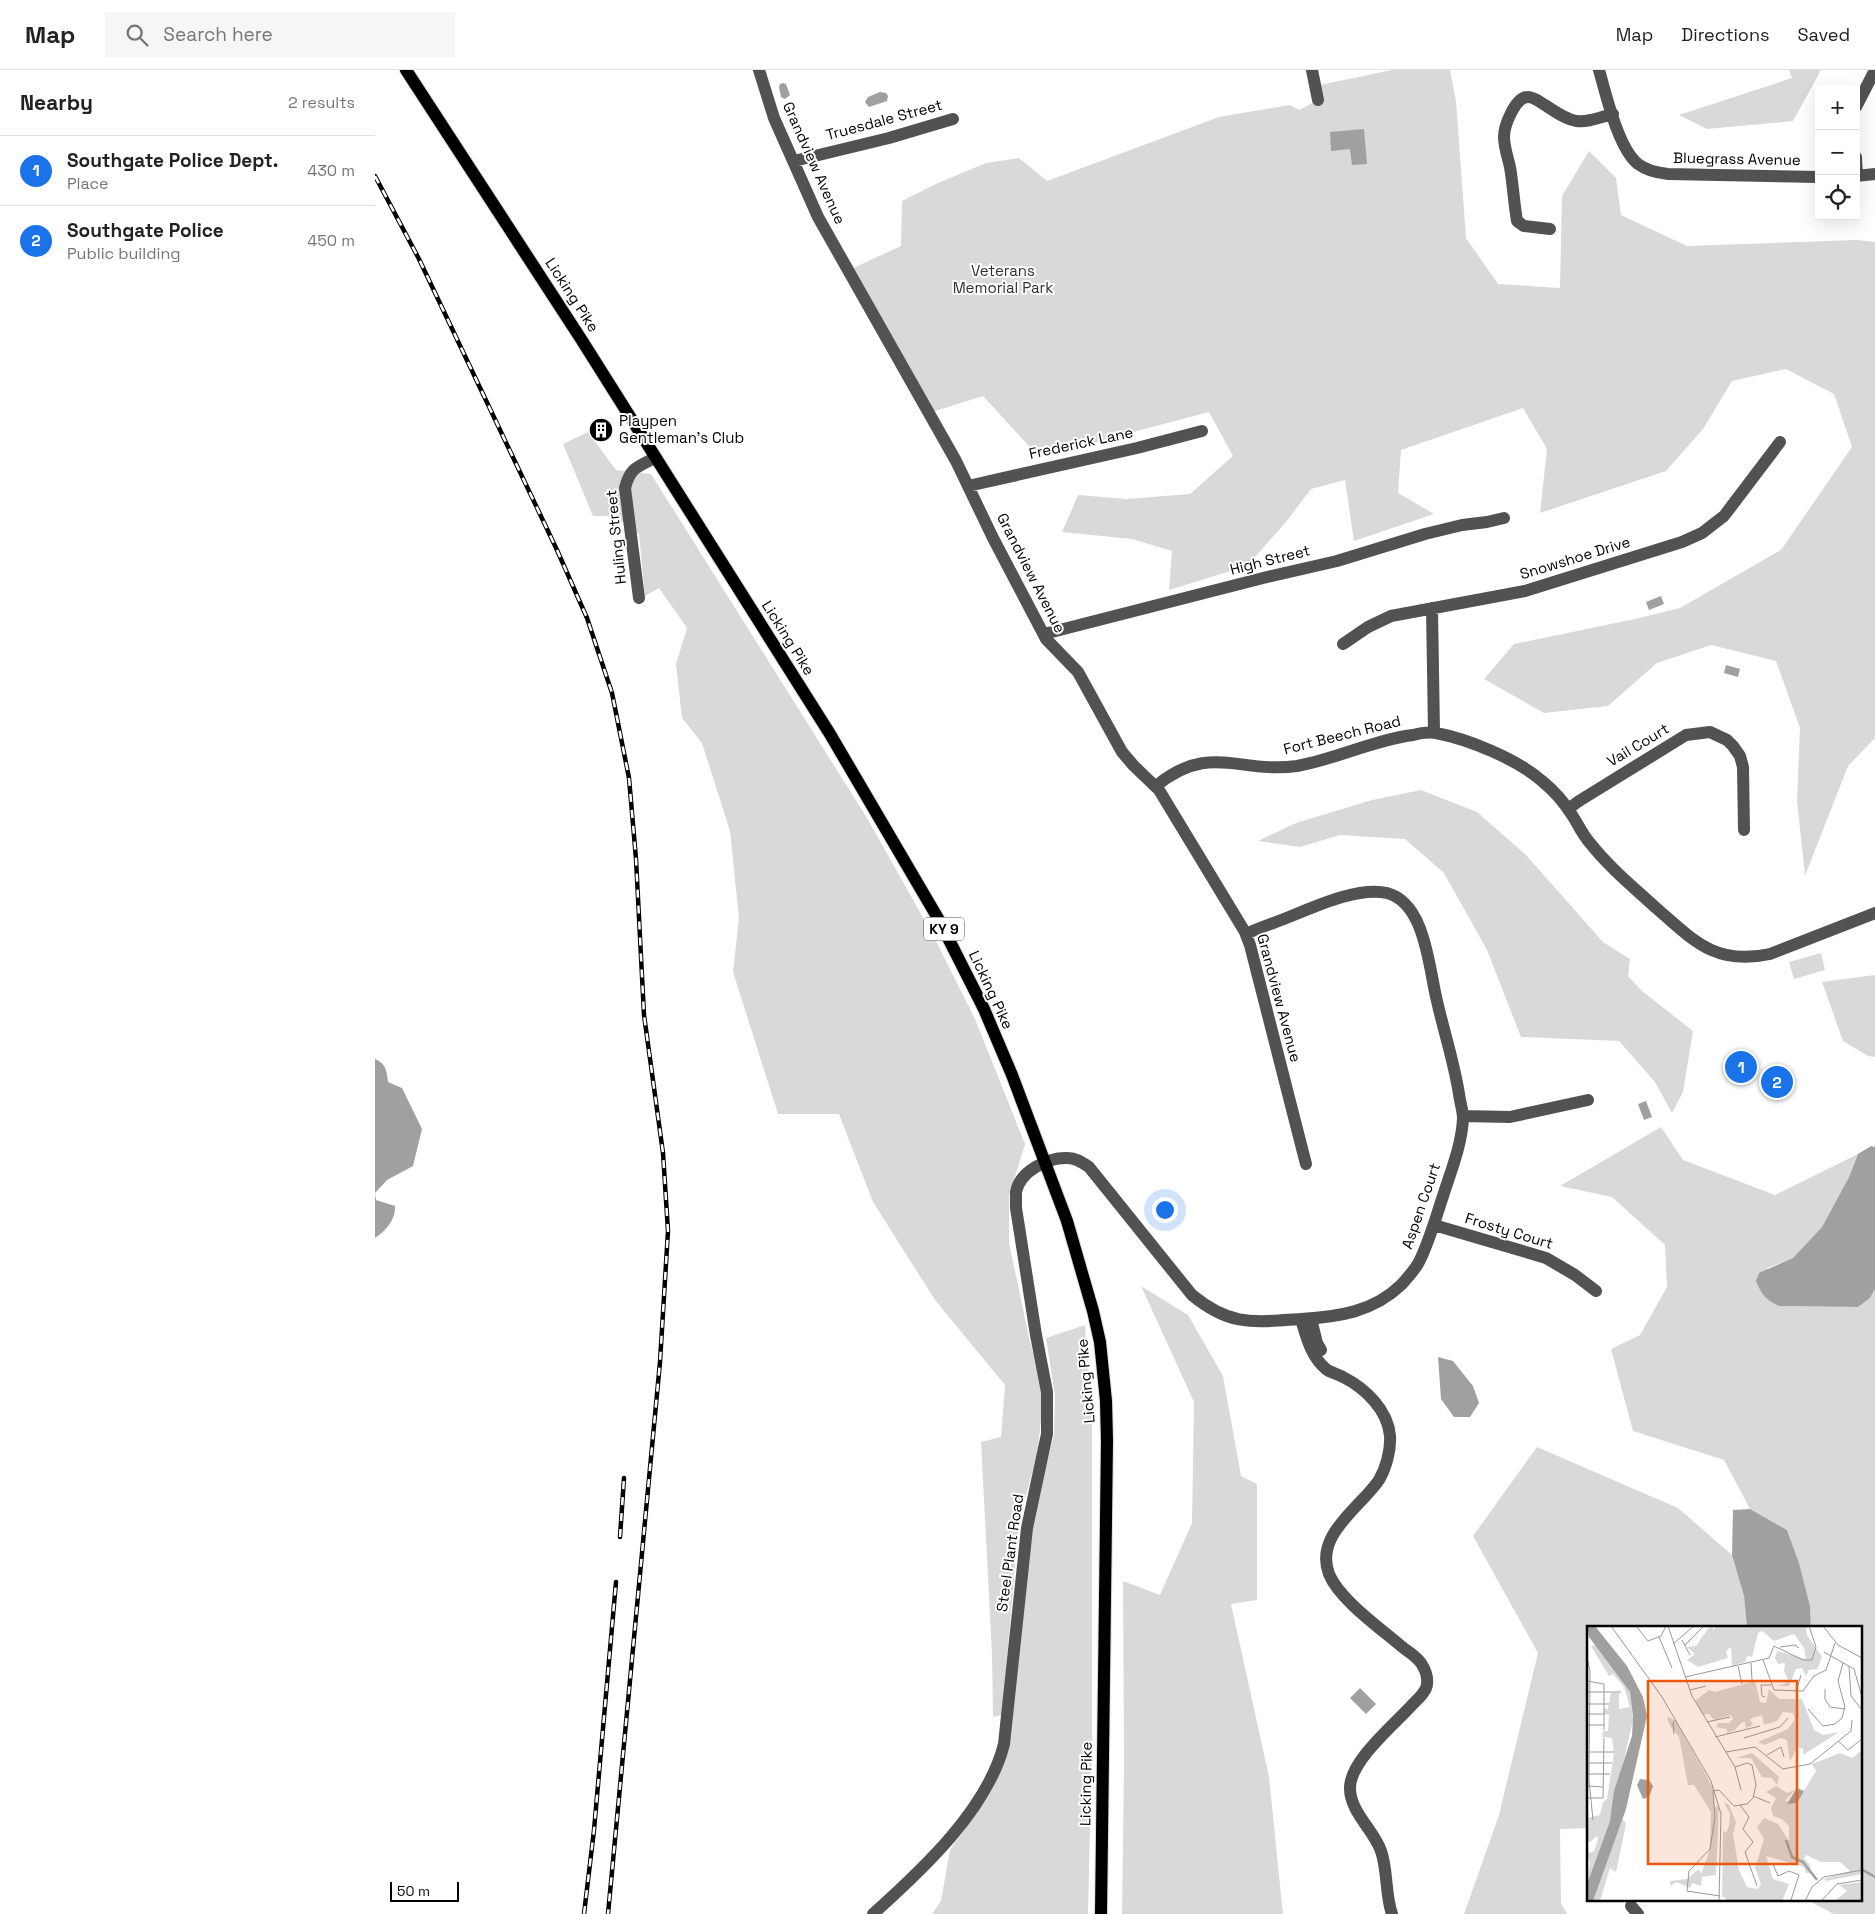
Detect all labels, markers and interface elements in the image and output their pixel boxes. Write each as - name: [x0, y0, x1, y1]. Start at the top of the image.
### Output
- search box: [105, 12, 455, 57]
- text: Map: [25, 19, 75, 50]
- icon: search: [123, 21, 151, 49]
- text: Search here: [163, 22, 273, 47]
- text: Map: [1616, 23, 1653, 46]
- text: Directions: [1681, 23, 1770, 46]
- text: Saved: [1798, 23, 1850, 46]
- map controls: [1815, 85, 1860, 220]
- button: +: [1815, 85, 1860, 130]
- text: Nearby: [20, 89, 93, 116]
- text: 2 results: [288, 92, 355, 113]
- street label: Truesdale Street: [824, 95, 944, 144]
- street label: Grandview Avenue: [779, 99, 850, 227]
- button: −: [1815, 130, 1860, 175]
- text: Southgate Police Dept.: [67, 148, 278, 173]
- street label: Bluegrass Avenue: [1673, 148, 1801, 169]
- text: 1: [32, 160, 40, 181]
- text: 430 m: [307, 160, 355, 181]
- text: Place: [67, 173, 109, 194]
- button: locate: [1815, 175, 1860, 220]
- text: Southgate Police: [67, 218, 224, 243]
- text: 2: [31, 230, 41, 251]
- text: 450 m: [307, 230, 355, 251]
- text: Public building: [67, 243, 180, 264]
- street label: Licking Pike: [541, 254, 603, 335]
- park label: Veterans Memorial Park: [953, 261, 1053, 297]
- place label: Playpen Gentleman's Club: [619, 411, 744, 447]
- building icon: Playpen Gentleman's Club: [588, 417, 614, 443]
- street label: Frederick Lane: [1027, 422, 1135, 463]
- street label: Huling Street: [601, 489, 630, 585]
- street label: Grandview Avenue: [993, 510, 1070, 636]
- street label: Snowshoe Drive: [1517, 532, 1632, 583]
- street label: High Street: [1228, 540, 1312, 579]
- street label: Licking Pike: [758, 597, 819, 679]
- street label: Fort Beech Road: [1281, 711, 1402, 758]
- street label: Vail Court: [1603, 719, 1672, 771]
- road number: KY 9: [924, 918, 964, 941]
- street label: Grandview Avenue: [1253, 932, 1306, 1064]
- street label: Licking Pike: [965, 947, 1018, 1032]
- pin: 1: [1725, 1048, 1757, 1086]
- pin: 2: [1761, 1063, 1793, 1101]
- street label: Aspen Court: [1397, 1160, 1444, 1251]
- your location: [1152, 1197, 1178, 1223]
- street label: Frosty Court: [1463, 1208, 1556, 1253]
- street label: Licking Pike: [1072, 1338, 1099, 1424]
- street label: Steel Plant Road: [992, 1493, 1027, 1613]
- inset map: [1587, 1626, 1863, 1902]
- street label: Licking Pike: [1075, 1741, 1096, 1826]
- scale bar: [390, 1879, 459, 1902]
- text: 50 m: [397, 1882, 430, 1900]

